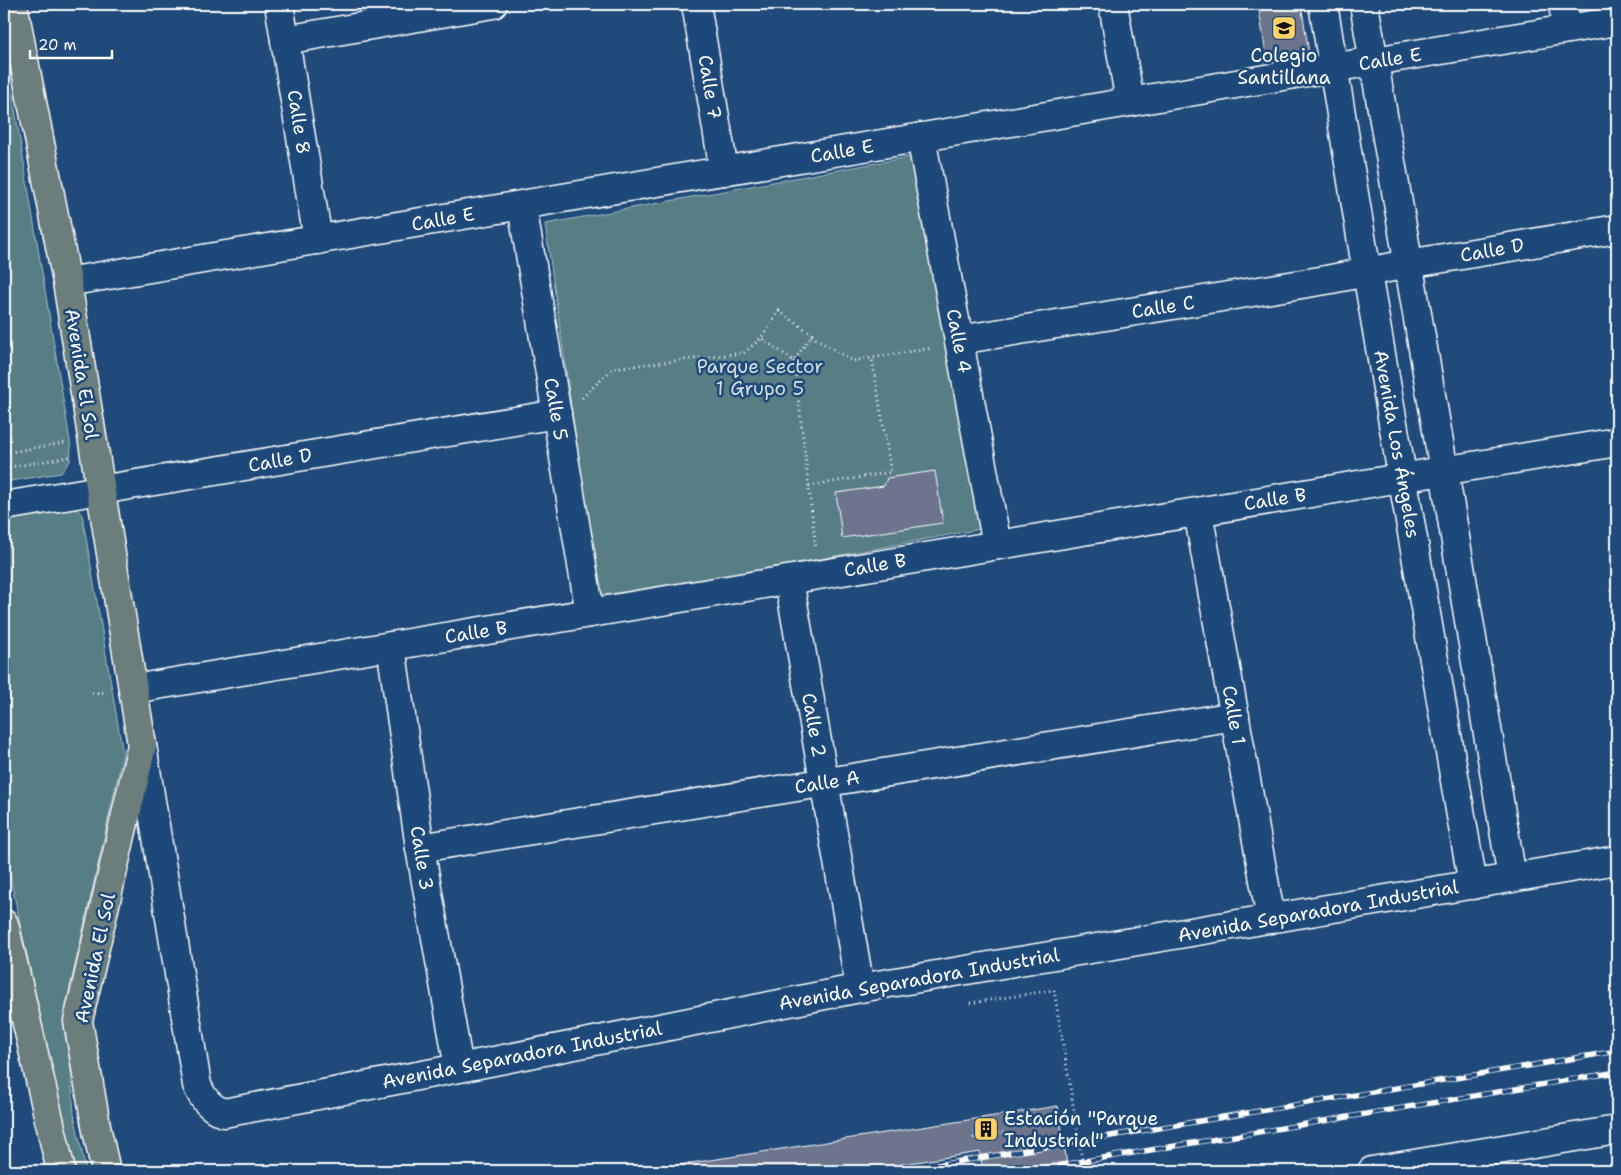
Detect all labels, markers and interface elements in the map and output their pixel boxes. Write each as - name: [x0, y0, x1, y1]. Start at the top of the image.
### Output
- school or university icon: Colegio Santillana: [1271, 15, 1297, 41]
- scale bar: [30, 28, 112, 60]
- text: 20 m: [38, 35, 77, 55]
- street label: Calle E: [1357, 42, 1423, 76]
- place label: Colegio Santillana: [1237, 43, 1331, 90]
- street label: Calle 7: [693, 53, 727, 121]
- street label: Calle 8: [282, 88, 316, 156]
- street label: Calle E: [809, 133, 876, 169]
- street label: Calle E: [410, 201, 477, 237]
- street label: Calle D: [1458, 232, 1526, 268]
- street label: Calle C: [1130, 290, 1196, 324]
- street label: Avenida El Sol: [59, 307, 105, 442]
- street label: Calle 4: [941, 307, 977, 375]
- street label: Avenida Los Ángeles: [1368, 348, 1427, 540]
- park label: Parque Sector 1 Grupo 5: [697, 354, 823, 401]
- street label: Calle 5: [538, 376, 574, 442]
- street label: Calle D: [246, 442, 314, 478]
- street label: Calle B: [1242, 482, 1308, 516]
- street label: Calle B: [842, 547, 908, 583]
- street label: Calle B: [443, 615, 509, 649]
- street label: Calle 1: [1217, 684, 1251, 746]
- street label: Calle 2: [796, 691, 832, 759]
- street label: Calle A: [793, 765, 861, 799]
- street label: Calle 3: [405, 824, 439, 892]
- street label: Avenida Separadora Industrial: [1176, 874, 1461, 948]
- street label: Avenida El Sol: [69, 890, 121, 1025]
- street label: Avenida Separadora Industrial: [777, 942, 1062, 1016]
- street label: Avenida Separadora Industrial: [380, 1016, 664, 1094]
- place label: Estación "Parque Industrial": [1004, 1106, 1158, 1153]
- building icon: Estación "Parque Industrial": [973, 1116, 999, 1142]

